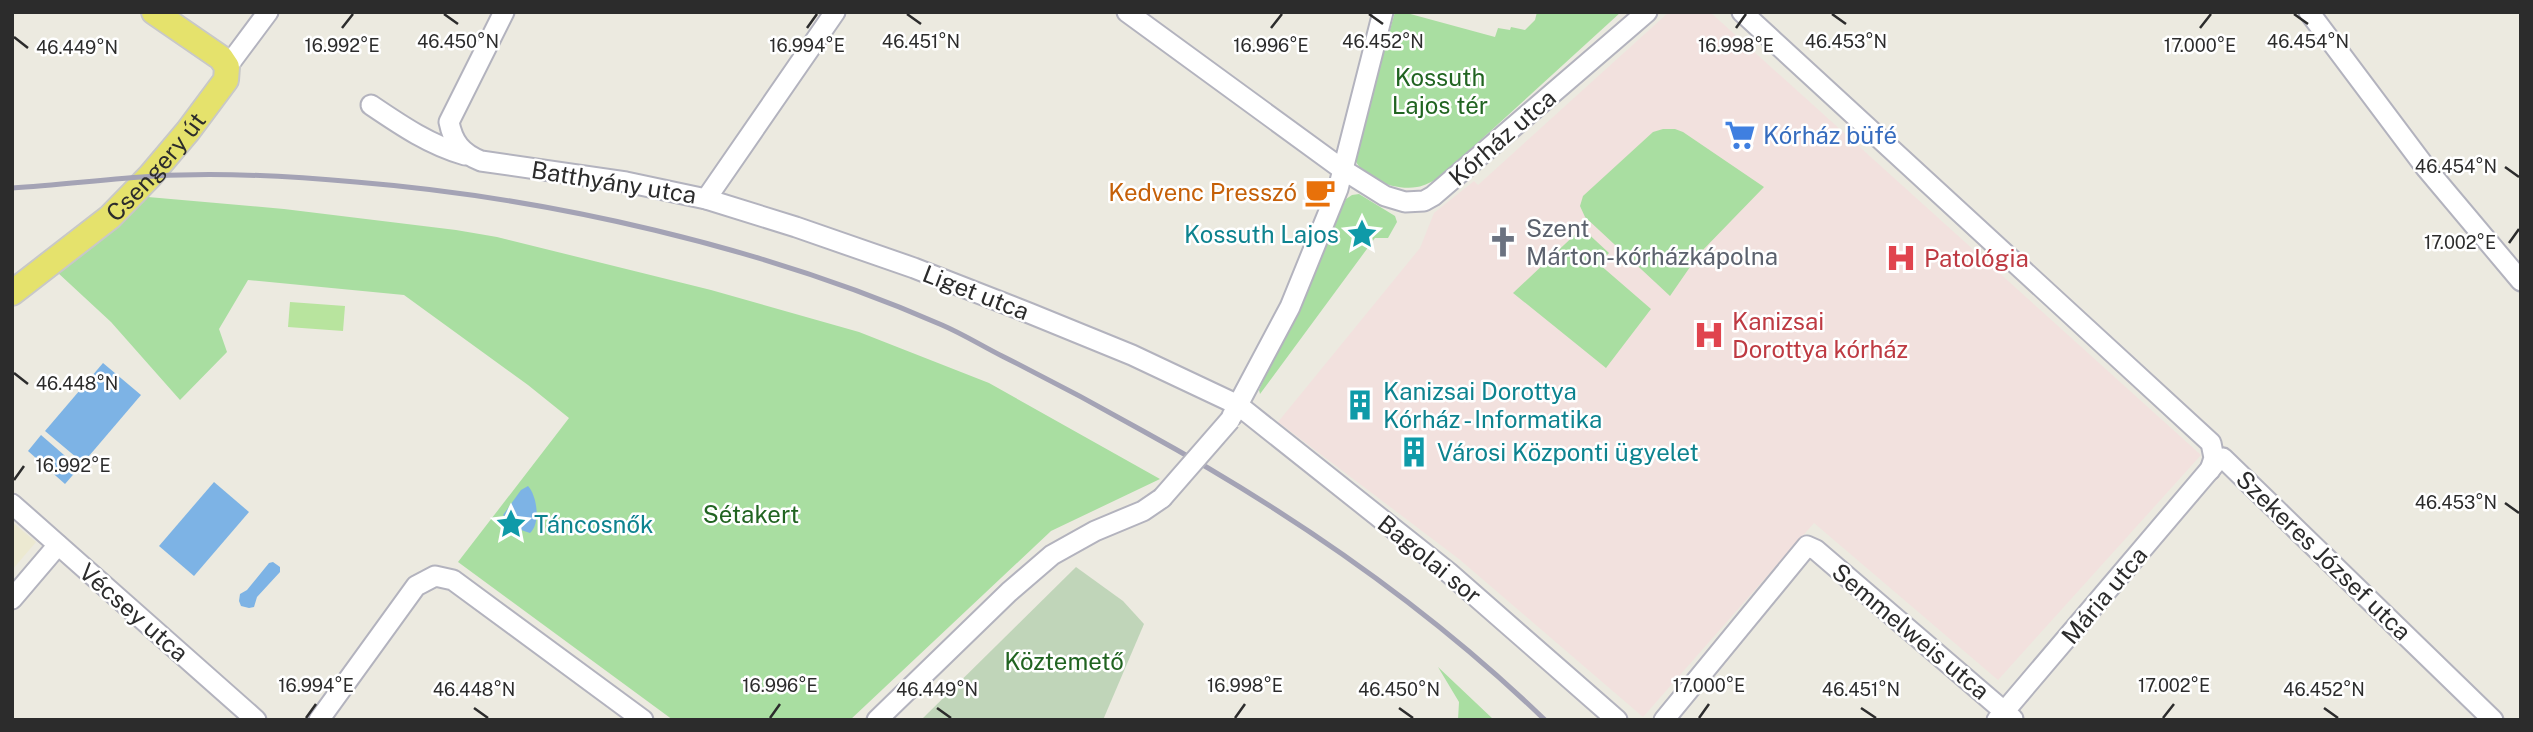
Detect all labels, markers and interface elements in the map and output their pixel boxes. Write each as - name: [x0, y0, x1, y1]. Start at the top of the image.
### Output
- text: 46.450°N: [417, 31, 499, 52]
- text: 46.451°N: [882, 31, 960, 52]
- text: 46.452°N: [1342, 31, 1424, 52]
- text: 46.453°N: [1805, 31, 1887, 52]
- text: 46.454°N: [2267, 31, 2349, 52]
- text: 16.992°E: [304, 35, 380, 56]
- text: 16.994°E: [769, 35, 845, 56]
- text: 16.996°E: [1233, 35, 1309, 56]
- text: 16.998°E: [1698, 35, 1774, 56]
- text: 17.000°E: [2164, 35, 2236, 56]
- text: 46.449°N: [36, 37, 118, 58]
- park label: Kossuth Lajos tér: [1392, 63, 1488, 119]
- street label: Kórház utca: [1443, 83, 1561, 191]
- street label: Csengery út: [100, 107, 211, 227]
- supermarket icon: Kórház büfé: [1723, 118, 1757, 152]
- place label: Kórház büfé: [1763, 121, 1897, 149]
- street label: Batthyány utca: [529, 155, 699, 209]
- text: 46.454°N: [2415, 156, 2497, 177]
- cafe icon: Kedvenc Presszó: [1303, 175, 1337, 209]
- place label: Kedvenc Presszó: [1108, 178, 1297, 206]
- place label: Szent Márton-kórházkápolna: [1526, 214, 1778, 270]
- place icon: Kossuth Lajos: [1345, 217, 1379, 251]
- place label: Kossuth Lajos: [1184, 220, 1339, 248]
- church icon: Szent Márton-kórházkápolna: [1486, 225, 1520, 259]
- text: 17.002°E: [2424, 232, 2496, 253]
- hospital icon: Patológia: [1884, 241, 1918, 275]
- place label: Patológia: [1924, 244, 2029, 272]
- street label: Liget utca: [919, 259, 1033, 325]
- place label: Kanizsai Dorottya kórház: [1732, 307, 1908, 363]
- hospital icon: Kanizsai Dorottya kórház: [1692, 318, 1726, 352]
- text: 46.448°N: [36, 373, 118, 394]
- place label: Kanizsai Dorottya Kórház - Informatika: [1383, 377, 1602, 433]
- building icon: Kanizsai Dorottya Kórház - Informatika: [1343, 388, 1377, 422]
- building icon: Városi Központi ügyelet: [1397, 435, 1431, 469]
- place label: Városi Központi ügyelet: [1437, 438, 1699, 466]
- text: 16.992°E: [35, 455, 111, 476]
- street label: Szekeres József utca: [2231, 464, 2417, 646]
- text: 46.453°N: [2415, 492, 2497, 513]
- park label: Sétakert: [703, 500, 799, 528]
- place icon: Táncosnők: [494, 507, 528, 541]
- street label: Bagolai sor: [1373, 509, 1487, 609]
- place label: Táncosnők: [534, 510, 653, 538]
- street label: Mária utca: [2055, 541, 2153, 649]
- street label: Vécsey utca: [74, 557, 194, 667]
- street label: Semmelweis utca: [1827, 557, 1995, 705]
- park label: Köztemető: [1004, 647, 1124, 675]
- text: 16.994°E: [278, 675, 354, 696]
- text: 16.996°E: [742, 675, 818, 696]
- text: 16.998°E: [1207, 675, 1283, 696]
- text: 17.000°E: [1673, 675, 1745, 696]
- text: 17.002°E: [2138, 675, 2210, 696]
- text: 46.448°N: [433, 679, 515, 700]
- text: 46.449°N: [896, 679, 978, 700]
- text: 46.450°N: [1358, 679, 1440, 700]
- text: 46.451°N: [1822, 679, 1900, 700]
- text: 46.452°N: [2283, 679, 2365, 700]

